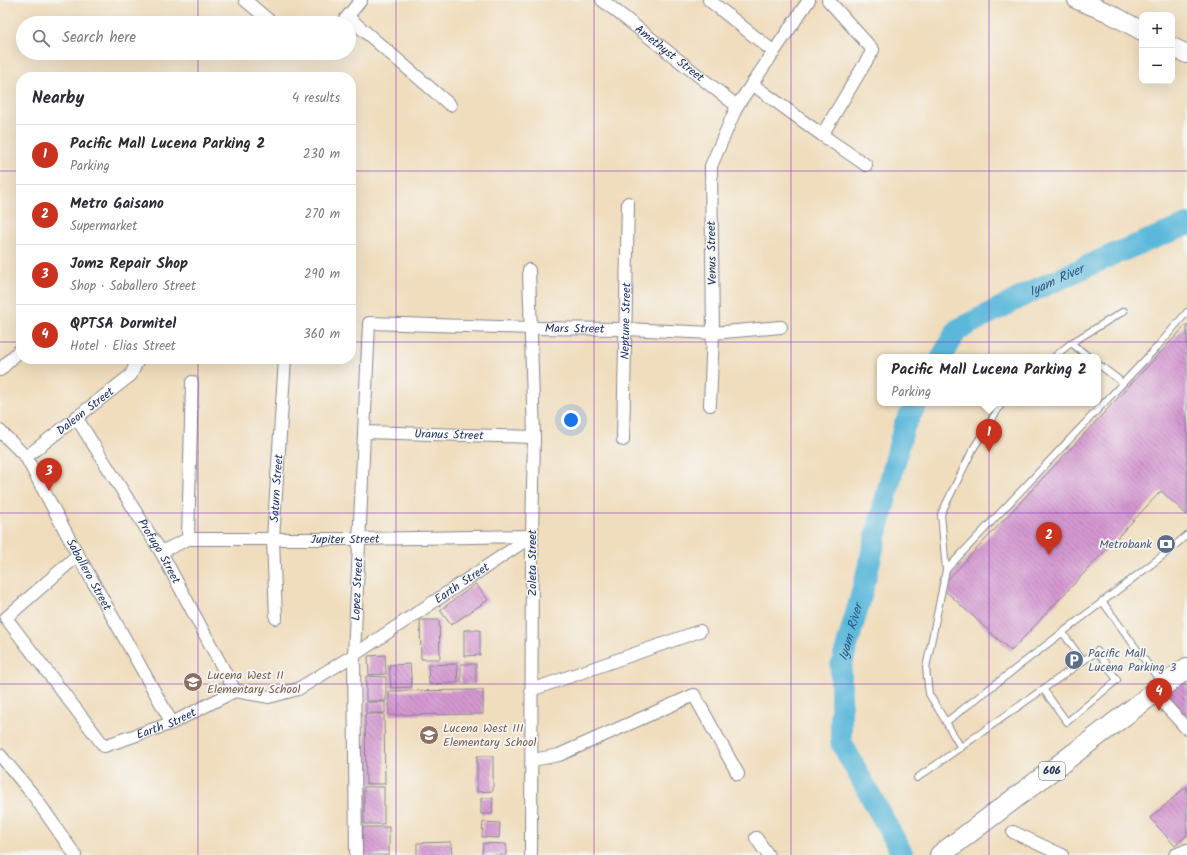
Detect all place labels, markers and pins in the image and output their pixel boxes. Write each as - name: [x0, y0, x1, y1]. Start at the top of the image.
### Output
- pin: 1: [976, 419, 1002, 452]
- pin: 3: [36, 458, 62, 491]
- pin: 2: [1036, 522, 1062, 555]
- bank icon: Metrobank: [1155, 533, 1177, 555]
- place label: Metrobank: [1099, 535, 1152, 554]
- place label: Pacific Mall Lucena Parking 3: [1088, 644, 1176, 677]
- parking icon: Pacific Mall Lucena Parking 3: [1063, 649, 1085, 671]
- place label: Lucena West II Elementary School: [207, 666, 300, 699]
- school or university icon: Lucena West II Elementary School: [182, 671, 204, 693]
- pin: 4: [1146, 678, 1172, 711]
- place label: Lucena West III Elementary School: [443, 719, 536, 752]
- school or university icon: Lucena West III Elementary School: [418, 724, 440, 746]

